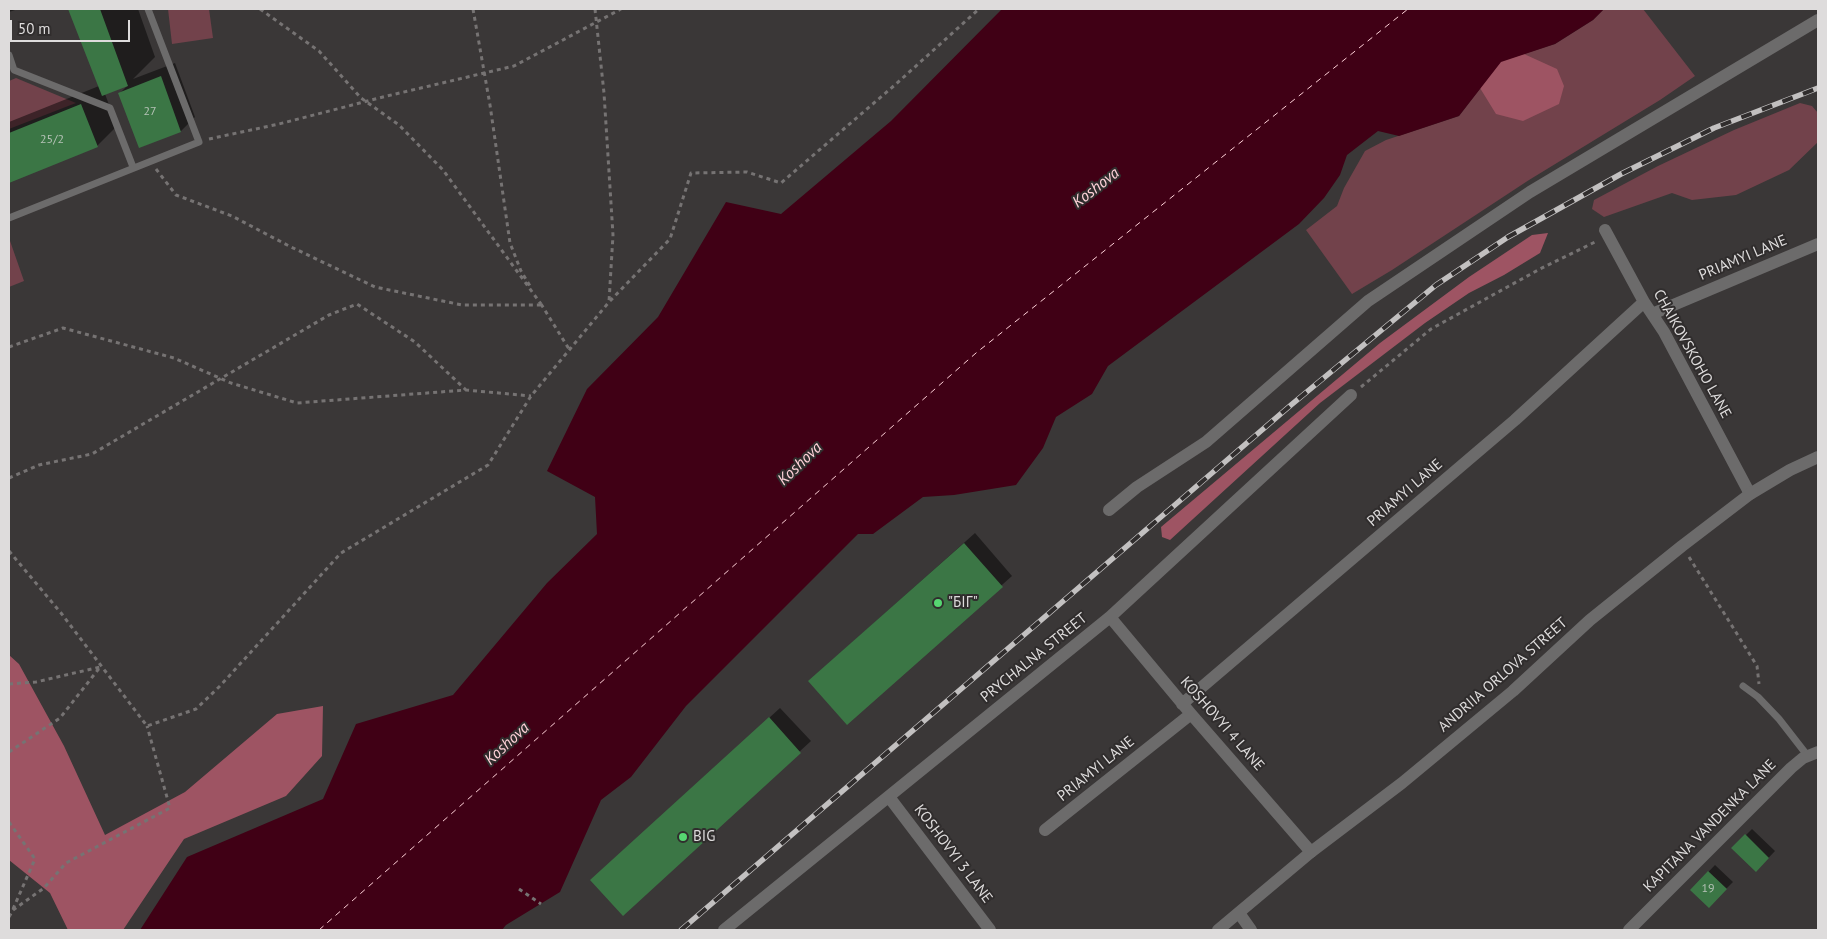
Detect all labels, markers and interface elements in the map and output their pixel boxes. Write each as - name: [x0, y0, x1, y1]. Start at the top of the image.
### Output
- scale bar: [12, 10, 132, 42]
- text: 50 m: [18, 19, 51, 38]
- house number: 27: [143, 105, 157, 119]
- house number: 25/2: [40, 133, 64, 147]
- water label: Koshova: [1069, 164, 1123, 212]
- street label: PRIAMYI LANE: [1696, 231, 1790, 285]
- street label: CHAIKOVSKOHO LANE: [1649, 287, 1735, 421]
- water label: Koshova: [774, 438, 826, 490]
- street label: PRIAMYI LANE: [1364, 455, 1446, 531]
- place label: "БІГ": [948, 594, 978, 612]
- marker: "БІГ": [932, 597, 944, 609]
- street label: PRYCHALNA STREET: [977, 610, 1091, 706]
- street label: ANDRIIA ORLOVA STREET: [1435, 614, 1571, 736]
- street label: KOSHOVYI 4 LANE: [1176, 673, 1268, 775]
- water label: Koshova: [481, 719, 533, 769]
- street label: PRIAMYI LANE: [1054, 732, 1138, 806]
- street label: KAPITANA VANDENKA LANE: [1640, 756, 1780, 896]
- street label: KOSHOVYI 3 LANE: [910, 801, 996, 907]
- place label: BIG: [693, 828, 715, 846]
- marker: BIG: [677, 831, 689, 843]
- house number: 19: [1701, 882, 1715, 896]

